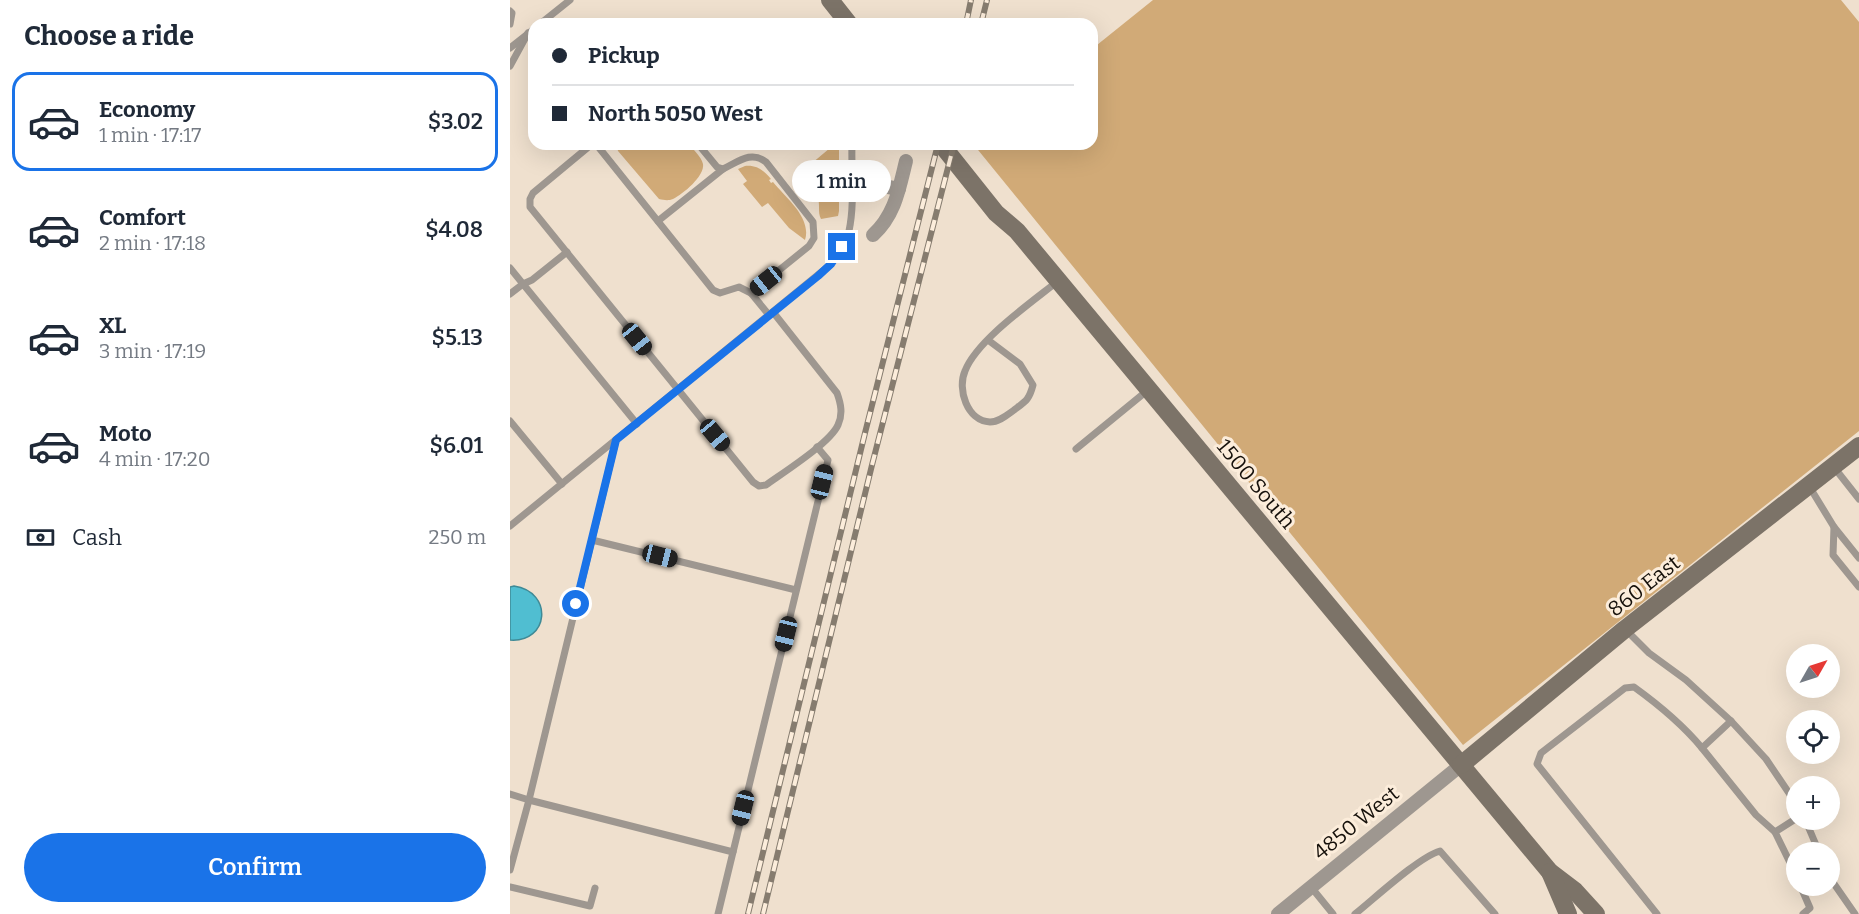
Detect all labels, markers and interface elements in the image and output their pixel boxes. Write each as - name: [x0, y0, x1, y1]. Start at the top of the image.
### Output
- text: Choose a ride: [24, 20, 194, 52]
- text: Pickup: [588, 42, 660, 69]
- icon: car: [27, 95, 81, 149]
- text: Economy: [99, 96, 195, 123]
- text: North 5050 West: [588, 100, 763, 127]
- text: $3.02: [428, 108, 483, 135]
- text: 1 min · 17:17: [99, 123, 201, 147]
- callout: 1 min: [792, 160, 892, 202]
- text: 1 min: [816, 169, 867, 193]
- icon: car: [27, 203, 81, 257]
- text: Comfort: [99, 204, 186, 231]
- text: $4.08: [425, 216, 483, 243]
- text: 2 min · 17:18: [99, 231, 206, 255]
- route end: [828, 233, 855, 260]
- car: [746, 263, 786, 299]
- icon: car: [27, 311, 81, 365]
- text: XL: [99, 312, 126, 339]
- car: [619, 319, 655, 359]
- text: $5.13: [432, 324, 483, 351]
- text: 3 min · 17:19: [99, 339, 206, 363]
- car: [697, 415, 733, 455]
- icon: car: [27, 419, 81, 473]
- text: Moto: [99, 420, 152, 447]
- text: $6.01: [429, 432, 483, 459]
- street label: 1500 South: [1211, 434, 1301, 534]
- text: 4 min · 17:20: [99, 447, 210, 471]
- car: [809, 462, 835, 502]
- icon: cash: [24, 521, 57, 554]
- text: Cash: [72, 524, 122, 551]
- text: 250 m: [429, 525, 486, 549]
- car: [640, 543, 680, 569]
- street label: 860 East: [1603, 550, 1686, 622]
- route start: [562, 590, 589, 617]
- car: [773, 614, 799, 654]
- north arrow: [1786, 644, 1840, 698]
- map controls: [1786, 644, 1840, 896]
- button: locate: [1786, 710, 1840, 764]
- button: +: [1786, 776, 1840, 830]
- street label: 4850 West: [1308, 780, 1404, 865]
- car: [730, 788, 756, 828]
- button: Confirm: [24, 833, 486, 902]
- button: −: [1786, 842, 1840, 896]

